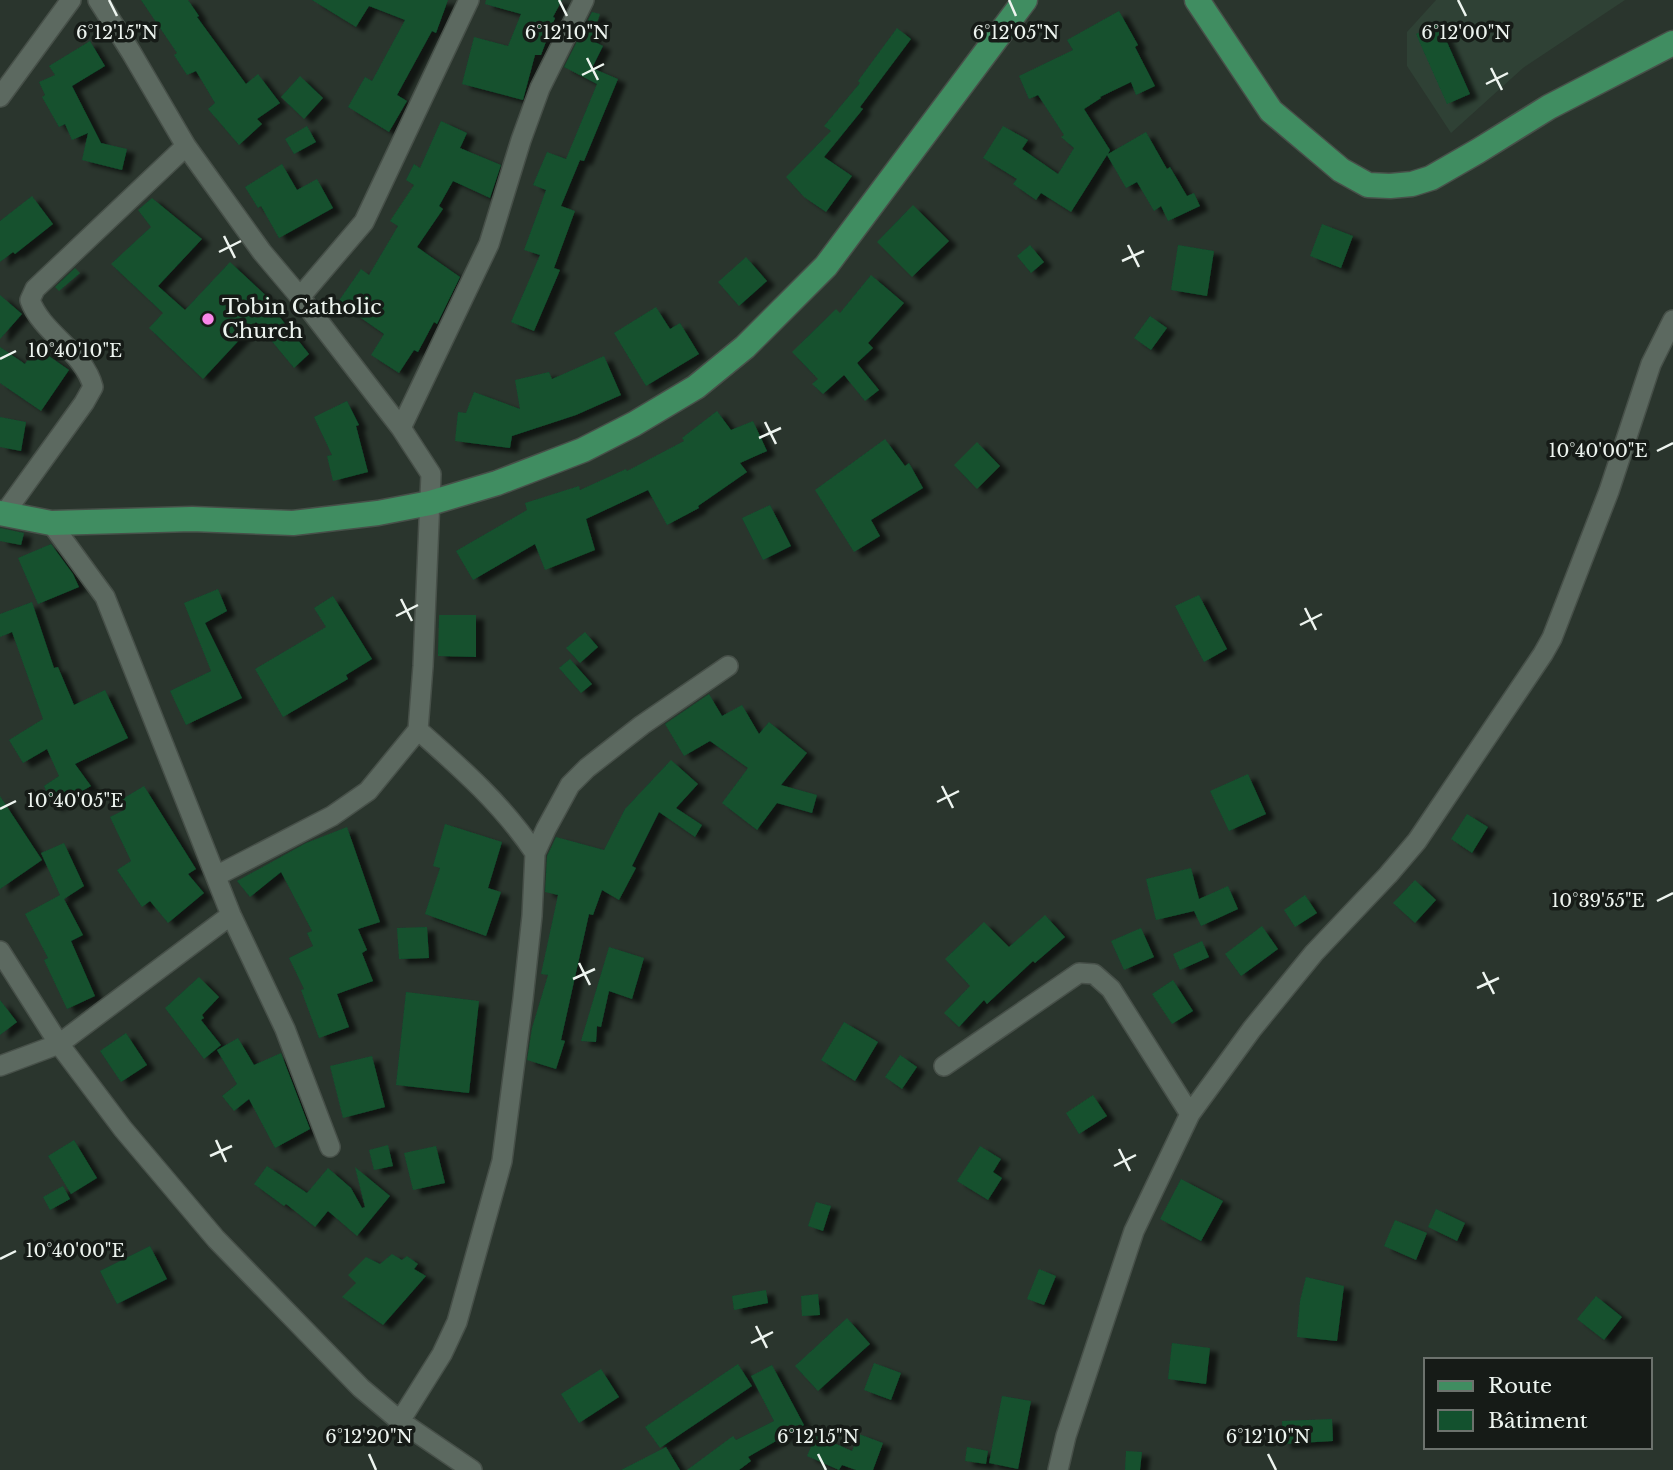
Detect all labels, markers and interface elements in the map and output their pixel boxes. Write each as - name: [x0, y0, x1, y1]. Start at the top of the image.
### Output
- text: 6°12'15"N: [76, 22, 158, 44]
- text: 6°12'10"N: [525, 22, 609, 44]
- text: 6°12'05"N: [973, 22, 1059, 44]
- text: 6°12'00"N: [1421, 22, 1511, 44]
- place label: Tobin Catholic Church: [222, 294, 382, 344]
- marker: Tobin Catholic Church: [200, 311, 216, 327]
- text: 10°40'10"E: [28, 340, 122, 362]
- text: 10°40'00"E: [1548, 440, 1648, 462]
- text: 10°40'05"E: [27, 790, 123, 812]
- text: 10°39'55"E: [1551, 890, 1645, 912]
- text: 10°40'00"E: [25, 1240, 125, 1262]
- legend: [1424, 1358, 1652, 1449]
- text: Route: [1488, 1373, 1552, 1399]
- text: Bâtiment: [1488, 1408, 1588, 1434]
- text: 6°12'20"N: [325, 1426, 413, 1448]
- text: 6°12'15"N: [777, 1426, 859, 1448]
- text: 6°12'10"N: [1226, 1426, 1310, 1448]

